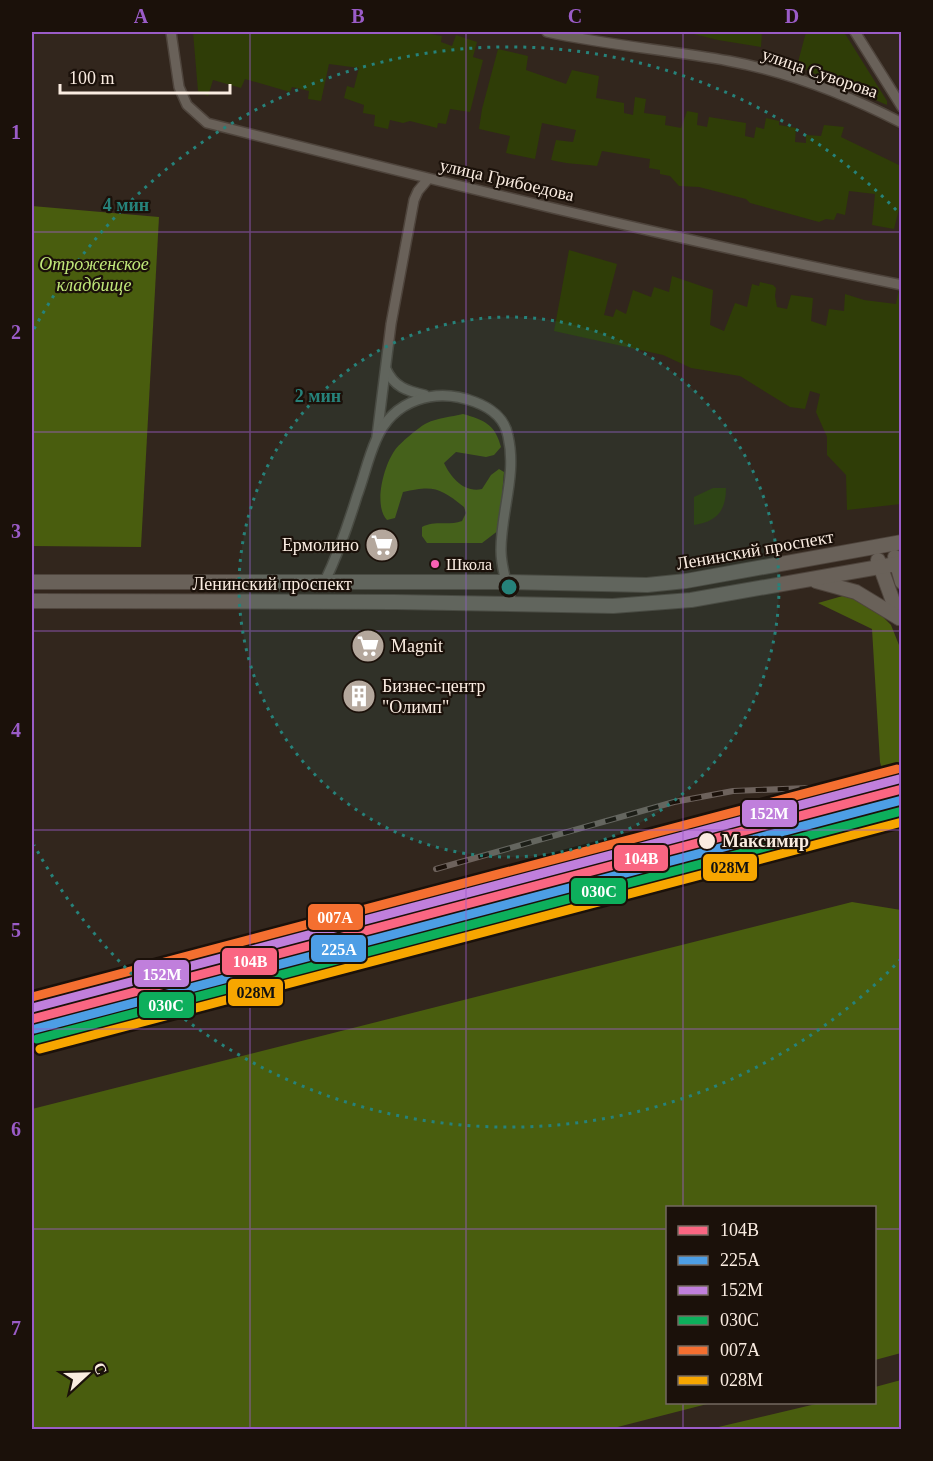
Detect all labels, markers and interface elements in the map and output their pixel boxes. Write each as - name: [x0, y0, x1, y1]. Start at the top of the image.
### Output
- text: A: [134, 5, 149, 27]
- text: B: [351, 5, 365, 27]
- text: C: [568, 5, 582, 27]
- text: D: [785, 5, 799, 27]
- street label: улица Суворова: [759, 44, 881, 102]
- scale bar: [60, 57, 230, 95]
- text: 100 m: [69, 68, 115, 88]
- text: 1: [11, 121, 21, 143]
- street label: улица Грибоедова: [438, 155, 576, 205]
- text: 4 мин: [103, 195, 149, 215]
- park label: Отроженское кладбище: [39, 254, 149, 295]
- text: 2: [11, 321, 21, 343]
- text: 2 мин: [295, 386, 341, 406]
- text: 3: [11, 520, 21, 542]
- street label: Ленинский проспект: [675, 526, 835, 574]
- supermarket icon: Ермолино: [364, 527, 400, 563]
- place label: Ермолино: [282, 535, 359, 555]
- place label: Школа: [446, 556, 492, 573]
- marker: Школа: [429, 558, 441, 570]
- street label: Ленинский проспект: [192, 574, 352, 594]
- centre of rings: [499, 577, 519, 597]
- supermarket icon: Magnit: [350, 628, 386, 664]
- place label: Magnit: [391, 636, 443, 656]
- place label: Бизнес-центр "Олимп": [382, 676, 485, 717]
- building icon: Бизнес-центр "Олимп": [341, 678, 377, 714]
- text: 4: [11, 719, 21, 741]
- line badge: 152М: [741, 799, 798, 828]
- text: 152М: [749, 805, 789, 822]
- marker: Максимир: [697, 831, 717, 851]
- place label: Максимир: [722, 831, 809, 851]
- line badge: 104В: [613, 844, 669, 872]
- text: 104В: [624, 850, 659, 867]
- line badge: 028М: [702, 853, 758, 882]
- text: 028М: [710, 859, 750, 876]
- line badge: 030C: [570, 877, 627, 905]
- text: 030C: [581, 883, 617, 900]
- line badge: 007А: [307, 903, 364, 931]
- text: 007А: [317, 909, 353, 926]
- text: 5: [11, 919, 21, 941]
- line badge: 225А: [310, 934, 367, 963]
- text: 225А: [321, 941, 357, 958]
- line badge: 104В: [221, 947, 278, 976]
- text: 104В: [233, 953, 268, 970]
- line badge: 152М: [133, 959, 190, 988]
- text: 152М: [142, 966, 182, 983]
- line badge: 028М: [227, 978, 284, 1007]
- text: 028М: [236, 984, 276, 1001]
- line badge: 030C: [138, 991, 195, 1019]
- text: 030C: [148, 997, 184, 1014]
- text: 6: [11, 1118, 21, 1140]
- legend: [666, 1206, 876, 1404]
- text: 104В: [720, 1220, 759, 1240]
- text: 225А: [720, 1250, 760, 1270]
- text: 152М: [720, 1280, 763, 1300]
- text: 030C: [720, 1310, 759, 1330]
- text: 7: [11, 1317, 21, 1339]
- text: 007А: [720, 1340, 760, 1360]
- north arrow: [57, 1344, 117, 1404]
- text: С: [90, 1360, 110, 1377]
- text: 028М: [720, 1370, 763, 1390]

